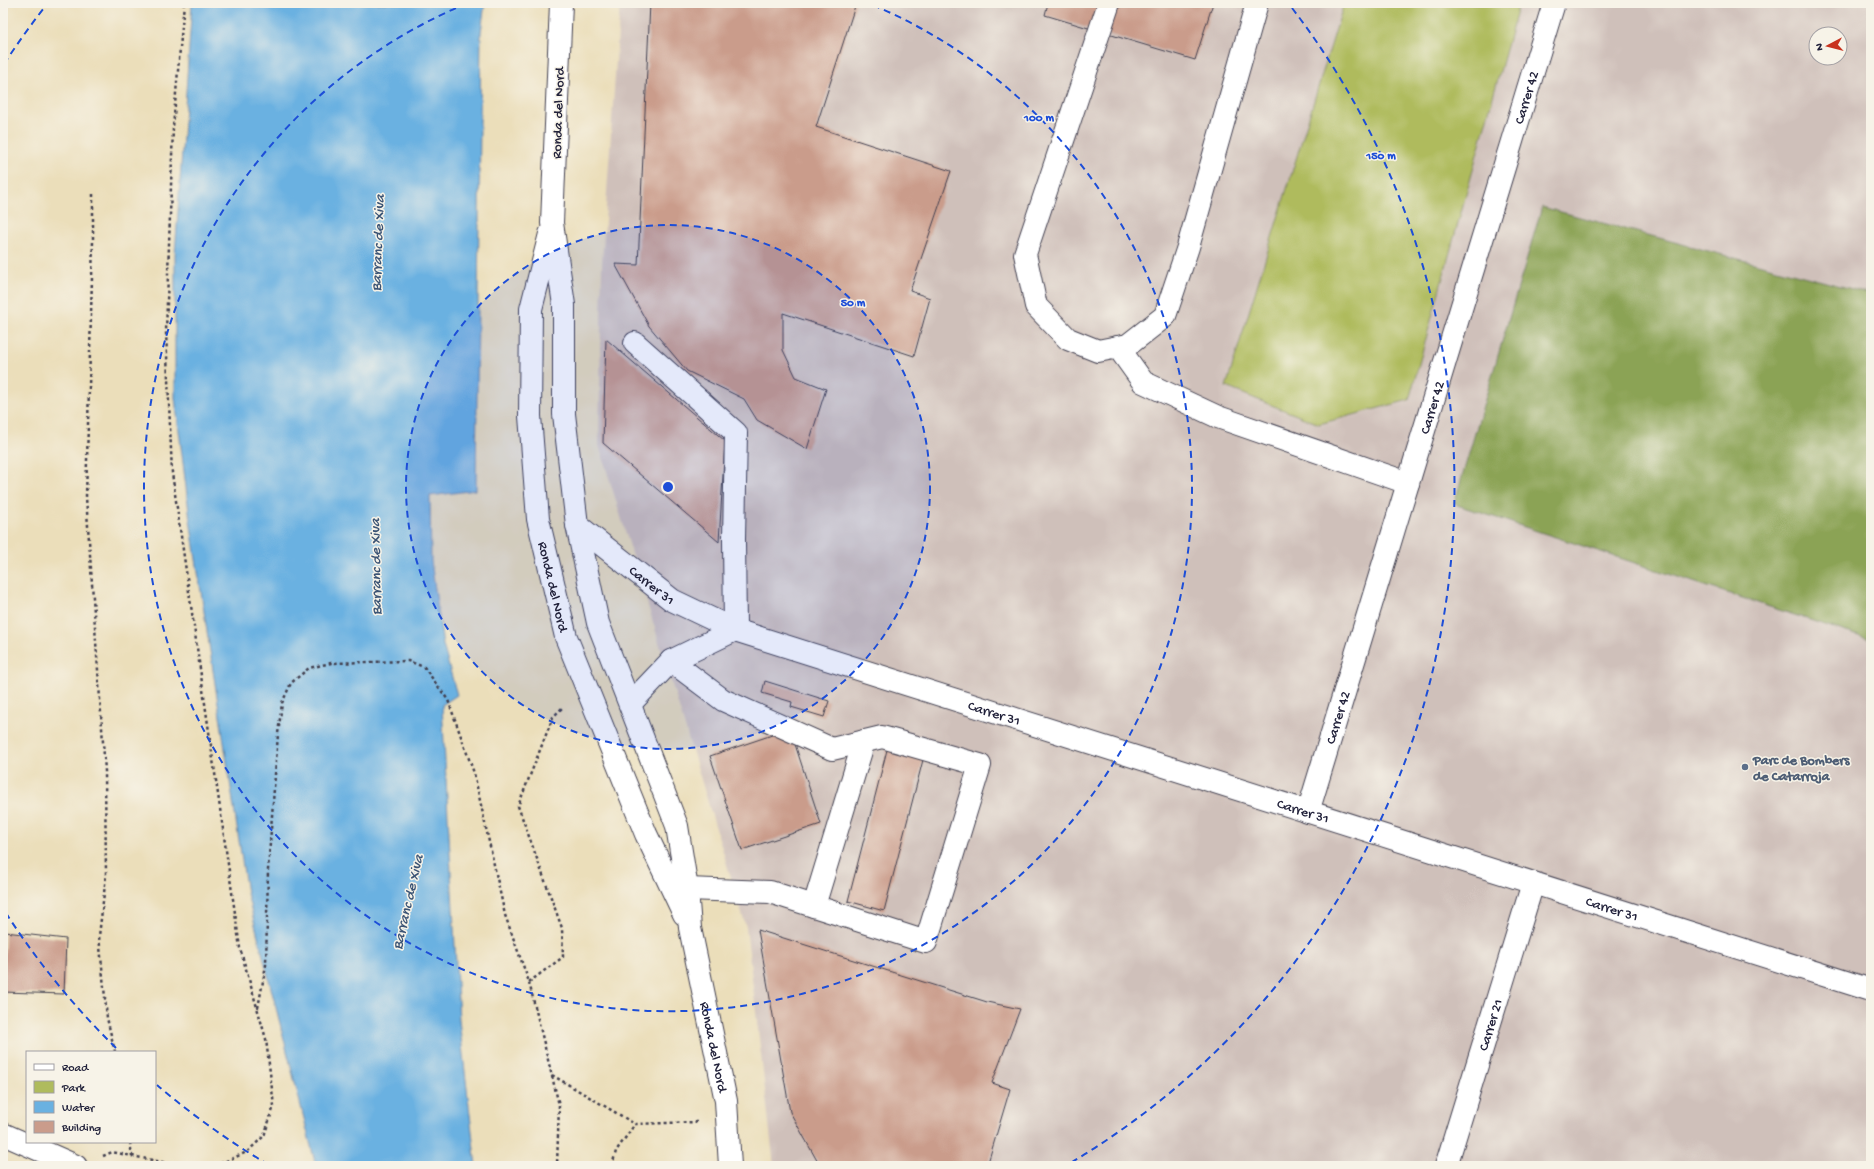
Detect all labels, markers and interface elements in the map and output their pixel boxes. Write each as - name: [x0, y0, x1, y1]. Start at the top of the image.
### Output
- north arrow: [1808, 26, 1848, 66]
- text: N: [1814, 43, 1826, 51]
- street label: Ronda del Nord: [549, 65, 570, 159]
- street label: Carrer 42: [1512, 69, 1544, 127]
- text: 100 m: [1023, 112, 1054, 126]
- text: 150 m: [1365, 150, 1396, 164]
- water label: Barranc de Xiva: [368, 193, 390, 292]
- text: 50 m: [841, 297, 866, 311]
- street label: Carrer 42: [1417, 379, 1450, 436]
- centre of rings: [661, 480, 675, 494]
- water label: Barranc de Xiva: [367, 517, 387, 616]
- street label: Ronda del Nord: [533, 540, 571, 636]
- street label: Carrer 31: [624, 563, 677, 610]
- street label: Carrer 42: [1323, 689, 1355, 746]
- street label: Carrer 31: [966, 698, 1022, 731]
- place label: Parc de Bombers de Catarroja: [1752, 753, 1850, 786]
- marker: Parc de Bombers de Catarroja: [1740, 762, 1750, 772]
- street label: Carrer 31: [1274, 796, 1331, 829]
- water label: Barranc de Xiva: [389, 852, 429, 952]
- street label: Carrer 31: [1583, 894, 1640, 927]
- street label: Carrer 21: [1476, 997, 1508, 1053]
- street label: Ronda del Nord: [695, 1000, 730, 1096]
- legend: [26, 1051, 156, 1143]
- text: Road: [62, 1062, 89, 1076]
- text: Park: [61, 1082, 87, 1096]
- text: Water: [62, 1102, 96, 1116]
- text: Building: [61, 1122, 101, 1136]

